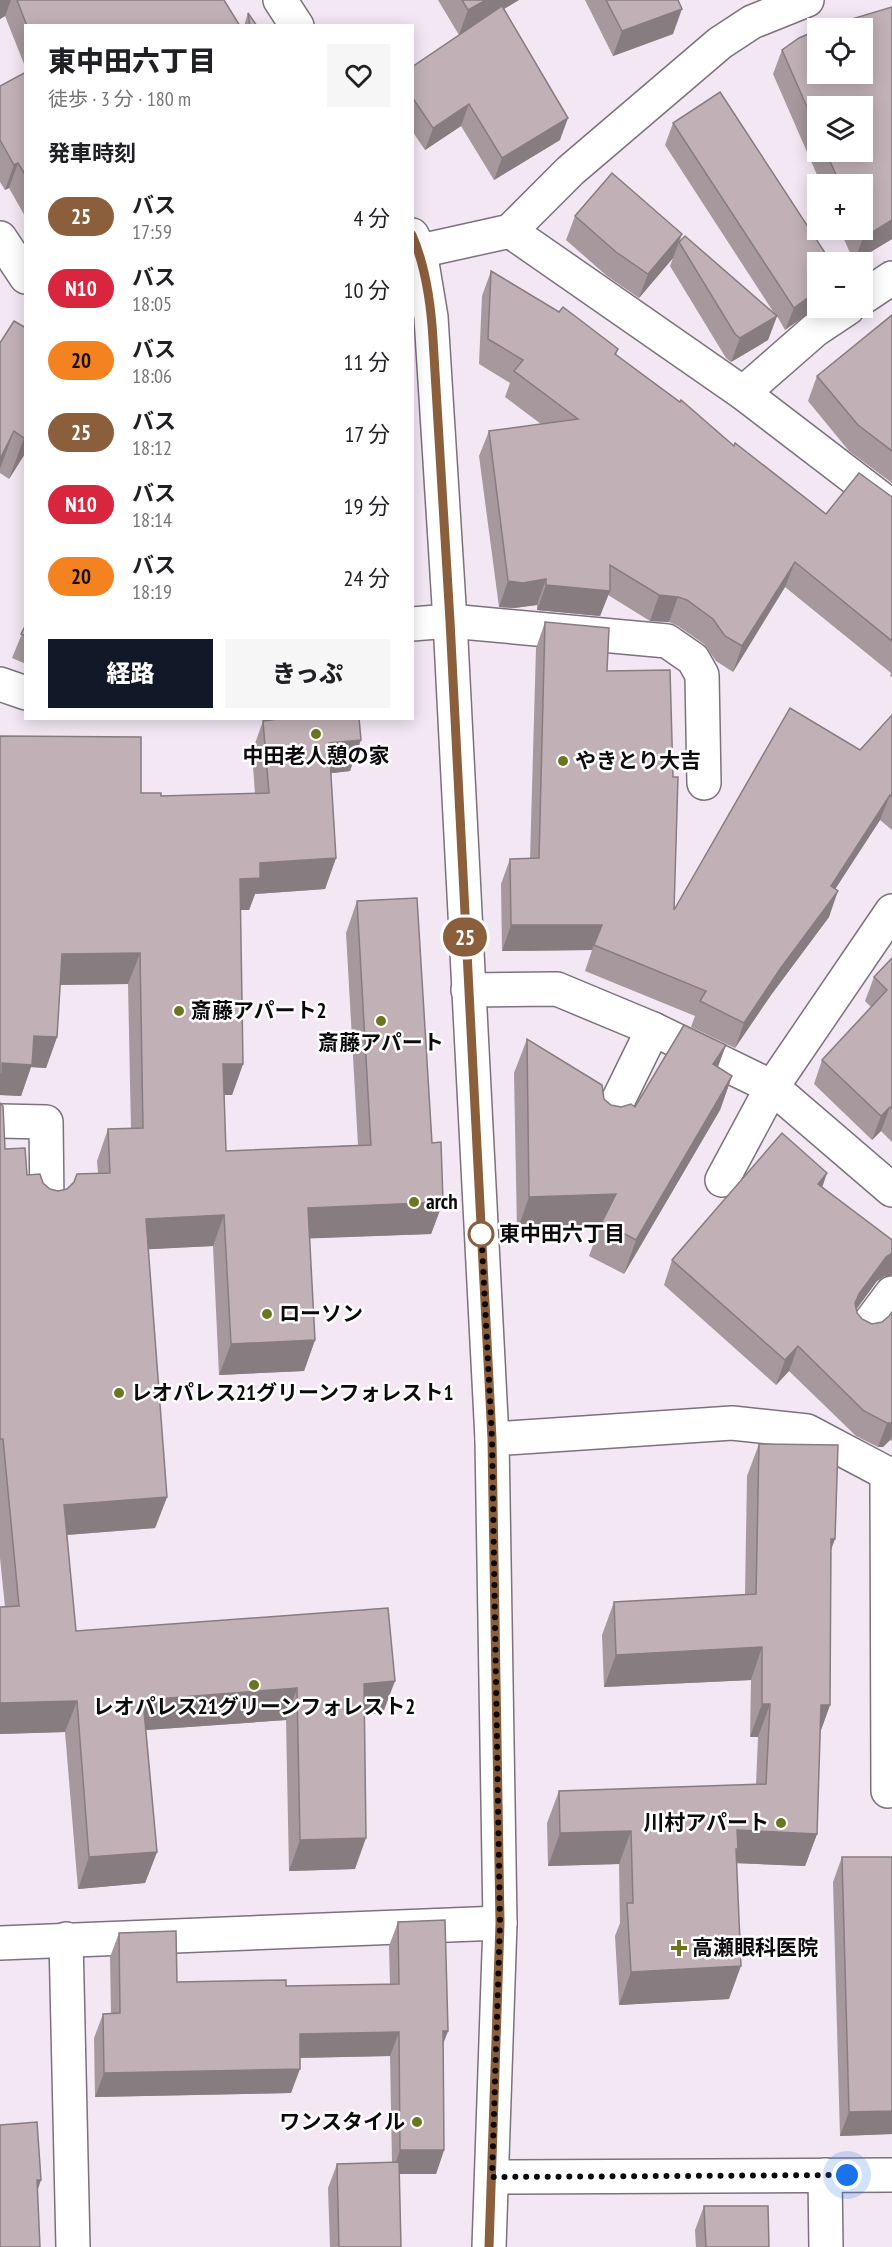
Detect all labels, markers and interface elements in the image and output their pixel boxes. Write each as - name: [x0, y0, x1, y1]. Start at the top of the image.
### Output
- map controls: [807, 18, 873, 318]
- button: locate: [807, 18, 873, 84]
- text: 東中田六丁目: [48, 42, 216, 79]
- button: heart: [327, 44, 390, 107]
- text: 徒歩 · 3 分 · 180 m: [48, 86, 191, 112]
- button: layers: [807, 96, 873, 162]
- text: 発車時刻: [48, 139, 136, 167]
- button: +: [807, 174, 873, 240]
- text: バス: [132, 191, 176, 219]
- text: 25: [71, 203, 91, 230]
- text: 4 分: [353, 204, 390, 232]
- text: 17:59: [132, 219, 172, 245]
- button: −: [807, 252, 873, 318]
- text: バス: [132, 263, 176, 291]
- text: N10: [65, 275, 97, 302]
- text: 10 分: [344, 276, 390, 304]
- text: 18:05: [132, 291, 172, 317]
- text: バス: [132, 335, 176, 363]
- text: 20: [71, 347, 91, 374]
- text: 11 分: [344, 348, 390, 376]
- text: 18:06: [132, 363, 172, 389]
- text: バス: [132, 407, 176, 435]
- text: 25: [71, 419, 91, 446]
- text: 17 分: [344, 420, 390, 448]
- text: 18:12: [132, 435, 172, 461]
- text: バス: [132, 479, 176, 507]
- text: N10: [65, 491, 97, 518]
- text: 19 分: [344, 492, 390, 520]
- text: 18:14: [132, 507, 172, 533]
- text: バス: [132, 551, 176, 579]
- text: 20: [71, 563, 91, 590]
- text: 24 分: [344, 564, 390, 592]
- text: 18:19: [132, 579, 172, 605]
- button: 経路: [48, 639, 213, 708]
- button: きっぷ: [225, 639, 390, 708]
- marker: 中田老人憩の家: [309, 727, 323, 741]
- place label: 中田老人憩の家: [243, 742, 390, 769]
- place label: やきとり大吉: [575, 747, 701, 774]
- marker: やきとり大吉: [556, 754, 570, 768]
- line badge: 25: [438, 918, 492, 956]
- text: 25: [455, 924, 475, 951]
- place label: 斎藤アパート2: [191, 997, 327, 1024]
- marker: 斎藤アパート2: [172, 1004, 186, 1018]
- marker: 斎藤アパート: [374, 1014, 388, 1028]
- place label: 斎藤アパート: [318, 1029, 444, 1056]
- place label: arch: [426, 1188, 458, 1215]
- marker: arch: [407, 1195, 421, 1209]
- place label: 東中田六丁目: [499, 1220, 625, 1247]
- marker: 東中田六丁目: [468, 1221, 494, 1247]
- place label: ローソン: [279, 1300, 363, 1327]
- marker: ローソン: [260, 1307, 274, 1321]
- place label: レオパレス21グリーンフォレスト1: [131, 1379, 453, 1406]
- marker: レオパレス21グリーンフォレスト1: [112, 1386, 126, 1400]
- marker: レオパレス21グリーンフォレスト2: [247, 1678, 261, 1692]
- place label: レオパレス21グリーンフォレスト2: [93, 1693, 415, 1720]
- place label: 川村アパート: [643, 1809, 769, 1836]
- marker: 川村アパート: [774, 1816, 788, 1830]
- place label: 高瀬眼科医院: [692, 1934, 818, 1961]
- marker: 高瀬眼科医院: [670, 1939, 688, 1957]
- place label: ワンスタイル: [279, 2108, 405, 2135]
- marker: ワンスタイル: [410, 2115, 424, 2129]
- your location: [832, 2160, 862, 2190]

